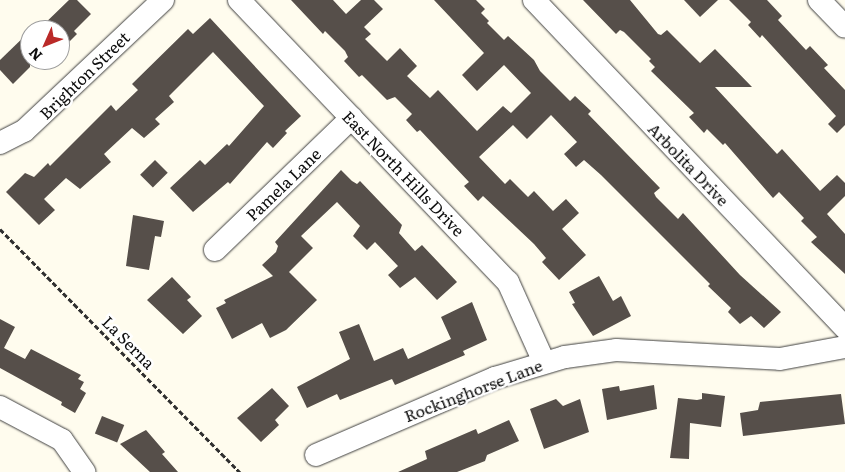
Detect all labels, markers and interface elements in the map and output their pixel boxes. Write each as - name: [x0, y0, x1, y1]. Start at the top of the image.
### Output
- north arrow: [20, 20, 70, 70]
- street label: Brighton Street: [35, 27, 133, 123]
- text: N: [24, 44, 46, 66]
- street label: East North Hills Drive: [339, 106, 469, 240]
- street label: Arbolita Drive: [645, 119, 733, 209]
- street label: Pamela Lane: [242, 144, 324, 224]
- street label: La Serna: [99, 312, 159, 372]
- street label: Rockinghorse Lane: [401, 355, 545, 425]

